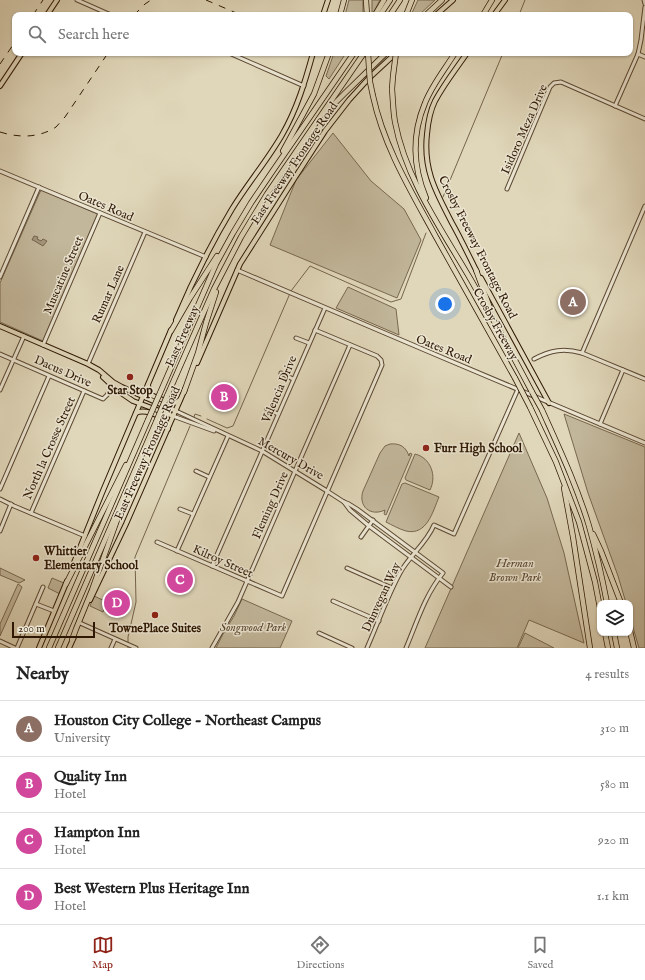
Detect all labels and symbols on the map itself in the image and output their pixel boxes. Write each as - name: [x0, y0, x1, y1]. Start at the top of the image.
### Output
- street label: Isidoro Meza Drive: [498, 81, 551, 177]
- street label: East Freeway Frontage Road: [248, 99, 341, 227]
- street label: Crosby Freeway Frontage Road: [435, 173, 520, 322]
- street label: Oates Road: [76, 188, 136, 225]
- street label: Muscatine Street: [40, 234, 87, 317]
- street label: Rumar Lane: [89, 262, 128, 326]
- street label: Crosby Freeway: [470, 286, 522, 363]
- pin: A: [560, 287, 586, 317]
- your location: [435, 294, 455, 314]
- street label: East Freeway: [162, 303, 203, 369]
- street label: Oates Road: [414, 332, 474, 368]
- street label: Dacus Drive: [32, 352, 94, 391]
- street label: Valencia Drive: [258, 353, 301, 426]
- marker: Star Stop: [125, 372, 135, 382]
- pin: B: [211, 382, 237, 412]
- place label: Star Stop: [107, 383, 153, 399]
- street label: East Freeway Frontage Road: [111, 384, 184, 522]
- street label: North la Crosse Street: [20, 395, 79, 502]
- street label: Mercury Drive: [255, 434, 327, 484]
- place label: Furr High School: [434, 441, 523, 457]
- marker: Furr High School: [421, 443, 431, 453]
- street label: Fleming Drive: [249, 469, 292, 541]
- street label: Kilroy Street: [190, 542, 255, 581]
- place label: Whittier Elementary School: [43, 544, 139, 574]
- marker: Whittier Elementary School: [31, 553, 41, 563]
- park label: Herman Brown Park: [489, 556, 542, 585]
- street label: Dunvegan Way: [359, 560, 404, 634]
- pin: C: [167, 565, 193, 595]
- pin: D: [104, 588, 130, 618]
- marker: TownePlace Suites: [150, 610, 160, 620]
- scale bar: [12, 620, 95, 639]
- park label: Songwood Park: [220, 620, 286, 636]
- place label: TownePlace Suites: [108, 621, 202, 636]

